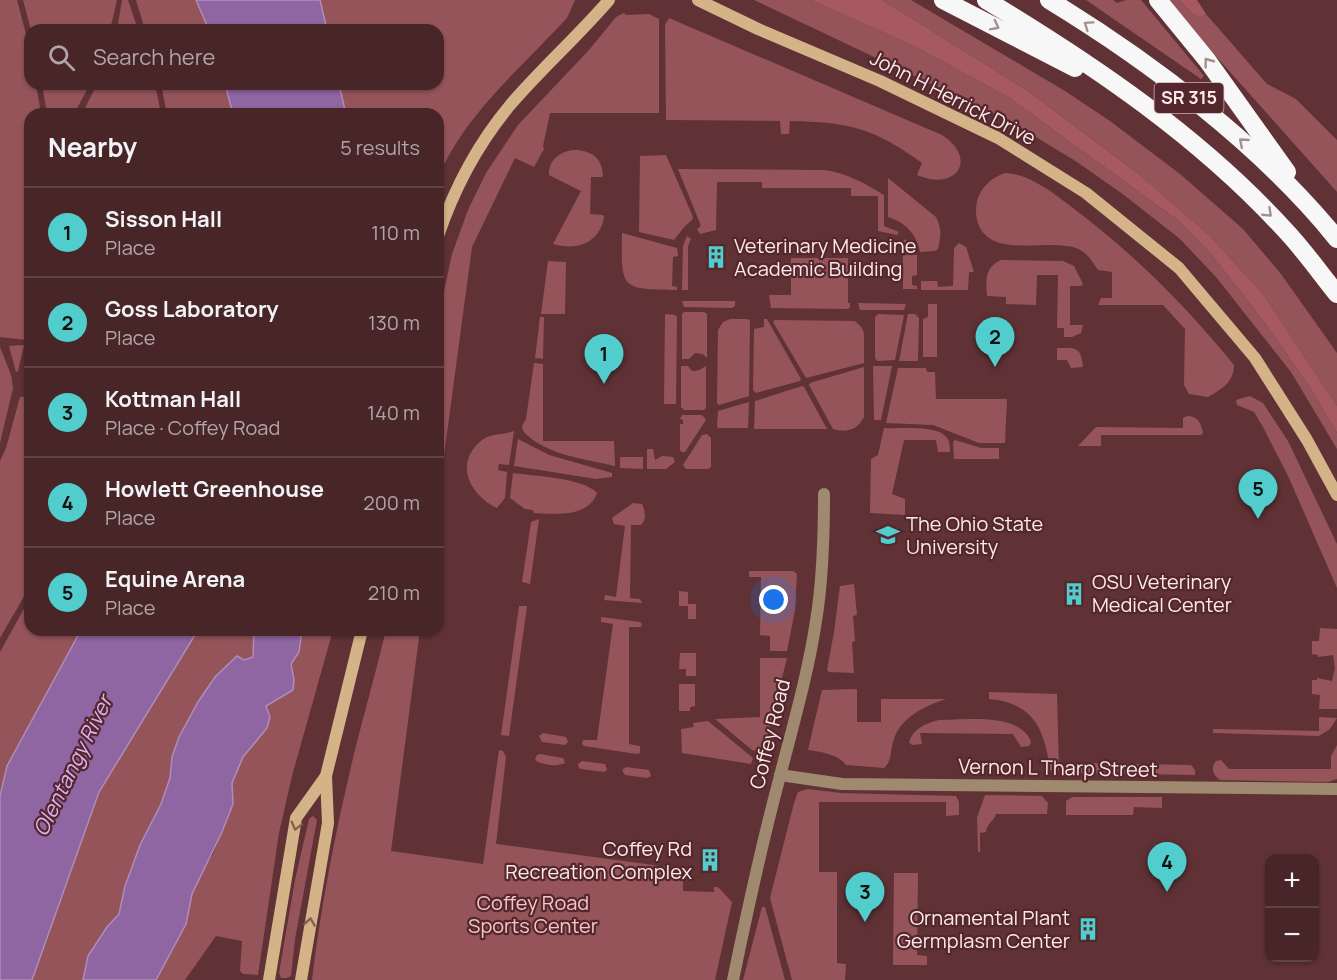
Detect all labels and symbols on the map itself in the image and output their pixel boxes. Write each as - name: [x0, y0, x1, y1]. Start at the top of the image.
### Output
- one-way arrow: [989, 19, 1000, 30]
- one-way arrow: [1083, 21, 1094, 32]
- street label: John H Herrick Drive: [866, 44, 1041, 151]
- one-way arrow: [1205, 58, 1216, 69]
- road number: SR 315: [1154, 83, 1224, 113]
- one-way arrow: [1240, 138, 1250, 149]
- one-way arrow: [1260, 206, 1271, 217]
- place label: Veterinary Medicine Academic Building: [734, 232, 916, 282]
- building icon: Veterinary Medicine Academic Building: [703, 244, 729, 270]
- pin: 2: [976, 318, 1014, 367]
- pin: 1: [584, 334, 624, 384]
- pin: 5: [1238, 470, 1278, 519]
- place label: The Ohio State University: [906, 510, 1043, 560]
- school or university icon: The Ohio State University: [875, 522, 901, 548]
- place label: OSU Veterinary Medical Center: [1092, 568, 1232, 618]
- building icon: OSU Veterinary Medical Center: [1061, 581, 1087, 607]
- your location: [759, 585, 788, 614]
- street label: Coffey Road: [743, 676, 796, 792]
- water label: Olentangy River: [26, 688, 119, 840]
- street label: Vernon L Tharp Street: [958, 752, 1158, 783]
- one-way arrow: [290, 821, 303, 831]
- place label: Coffey Rd Recreation Complex: [505, 835, 692, 885]
- pin: 4: [1148, 842, 1186, 892]
- building icon: Coffey Rd Recreation Complex: [697, 847, 723, 873]
- pin: 3: [846, 872, 884, 922]
- park label: Coffey Road Sports Center: [468, 889, 598, 939]
- place label: Ornamental Plant Germplasm Center: [897, 904, 1070, 954]
- building icon: Ornamental Plant Germplasm Center: [1075, 916, 1101, 942]
- one-way arrow: [303, 918, 315, 927]

